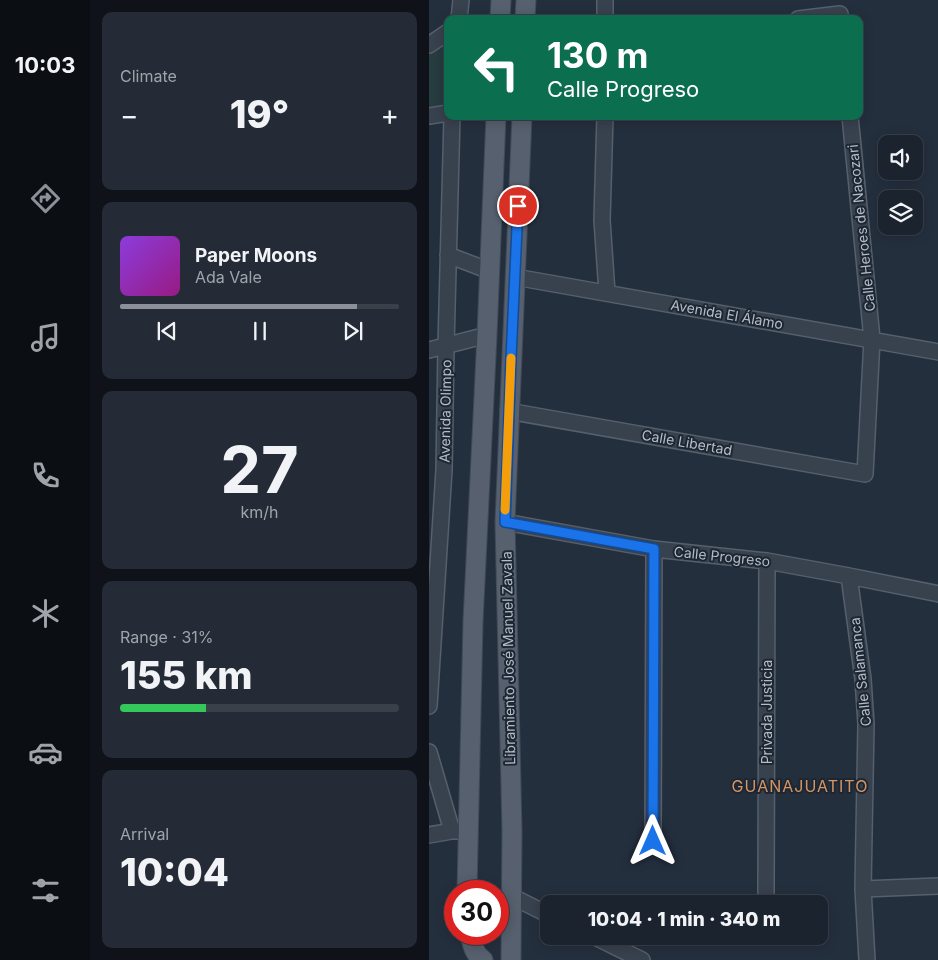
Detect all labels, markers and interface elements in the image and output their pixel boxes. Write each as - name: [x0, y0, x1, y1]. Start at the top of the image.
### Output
- text: 130 m: [547, 34, 649, 76]
- icon: left: [464, 35, 529, 100]
- text: 10:03: [15, 52, 75, 78]
- text: Climate: [120, 66, 177, 86]
- text: Calle Progreso: [547, 76, 699, 102]
- text: 19°: [230, 91, 289, 137]
- text: −: [120, 98, 139, 132]
- text: +: [380, 98, 399, 132]
- map controls: [878, 135, 923, 235]
- button: sound: [878, 135, 923, 180]
- street label: Calle Heroes de Nacozari: [844, 143, 878, 313]
- icon: directions: [28, 181, 63, 216]
- pin: [497, 185, 539, 227]
- button: layers: [878, 190, 923, 235]
- icon: arrive: [504, 192, 532, 220]
- text: Paper Moons: [195, 244, 317, 267]
- text: Ada Vale: [195, 267, 262, 287]
- street label: Avenida El Álamo: [669, 296, 785, 332]
- icon: previous: [153, 317, 181, 345]
- icon: pause: [246, 317, 274, 345]
- icon: next: [339, 317, 367, 345]
- icon: music: [28, 320, 63, 355]
- street label: Avenida Olimpo: [436, 359, 454, 463]
- street label: Calle Libertad: [640, 426, 734, 458]
- text: 27: [220, 430, 299, 509]
- icon: phone: [28, 458, 63, 493]
- text: km/h: [240, 502, 279, 522]
- street label: Calle Progreso: [673, 542, 771, 570]
- street label: Libramiento José Manuel Zavala: [498, 551, 518, 765]
- icon: climate: [28, 596, 63, 631]
- street label: Calle Salamanca: [846, 617, 874, 727]
- text: Range · 31%: [120, 627, 214, 647]
- text: 155 km: [120, 652, 252, 698]
- street label: Privada Justicia: [758, 660, 775, 764]
- icon: car: [28, 735, 63, 770]
- district label: GUANAJUATITO: [732, 776, 868, 796]
- position arrow: [626, 814, 678, 866]
- text: Arrival: [120, 824, 169, 844]
- text: 10:04: [120, 849, 229, 895]
- icon: filters: [28, 873, 63, 908]
- speed limit sign: 30: [444, 880, 509, 945]
- text: 10:04 · 1 min · 340 m: [588, 908, 780, 931]

